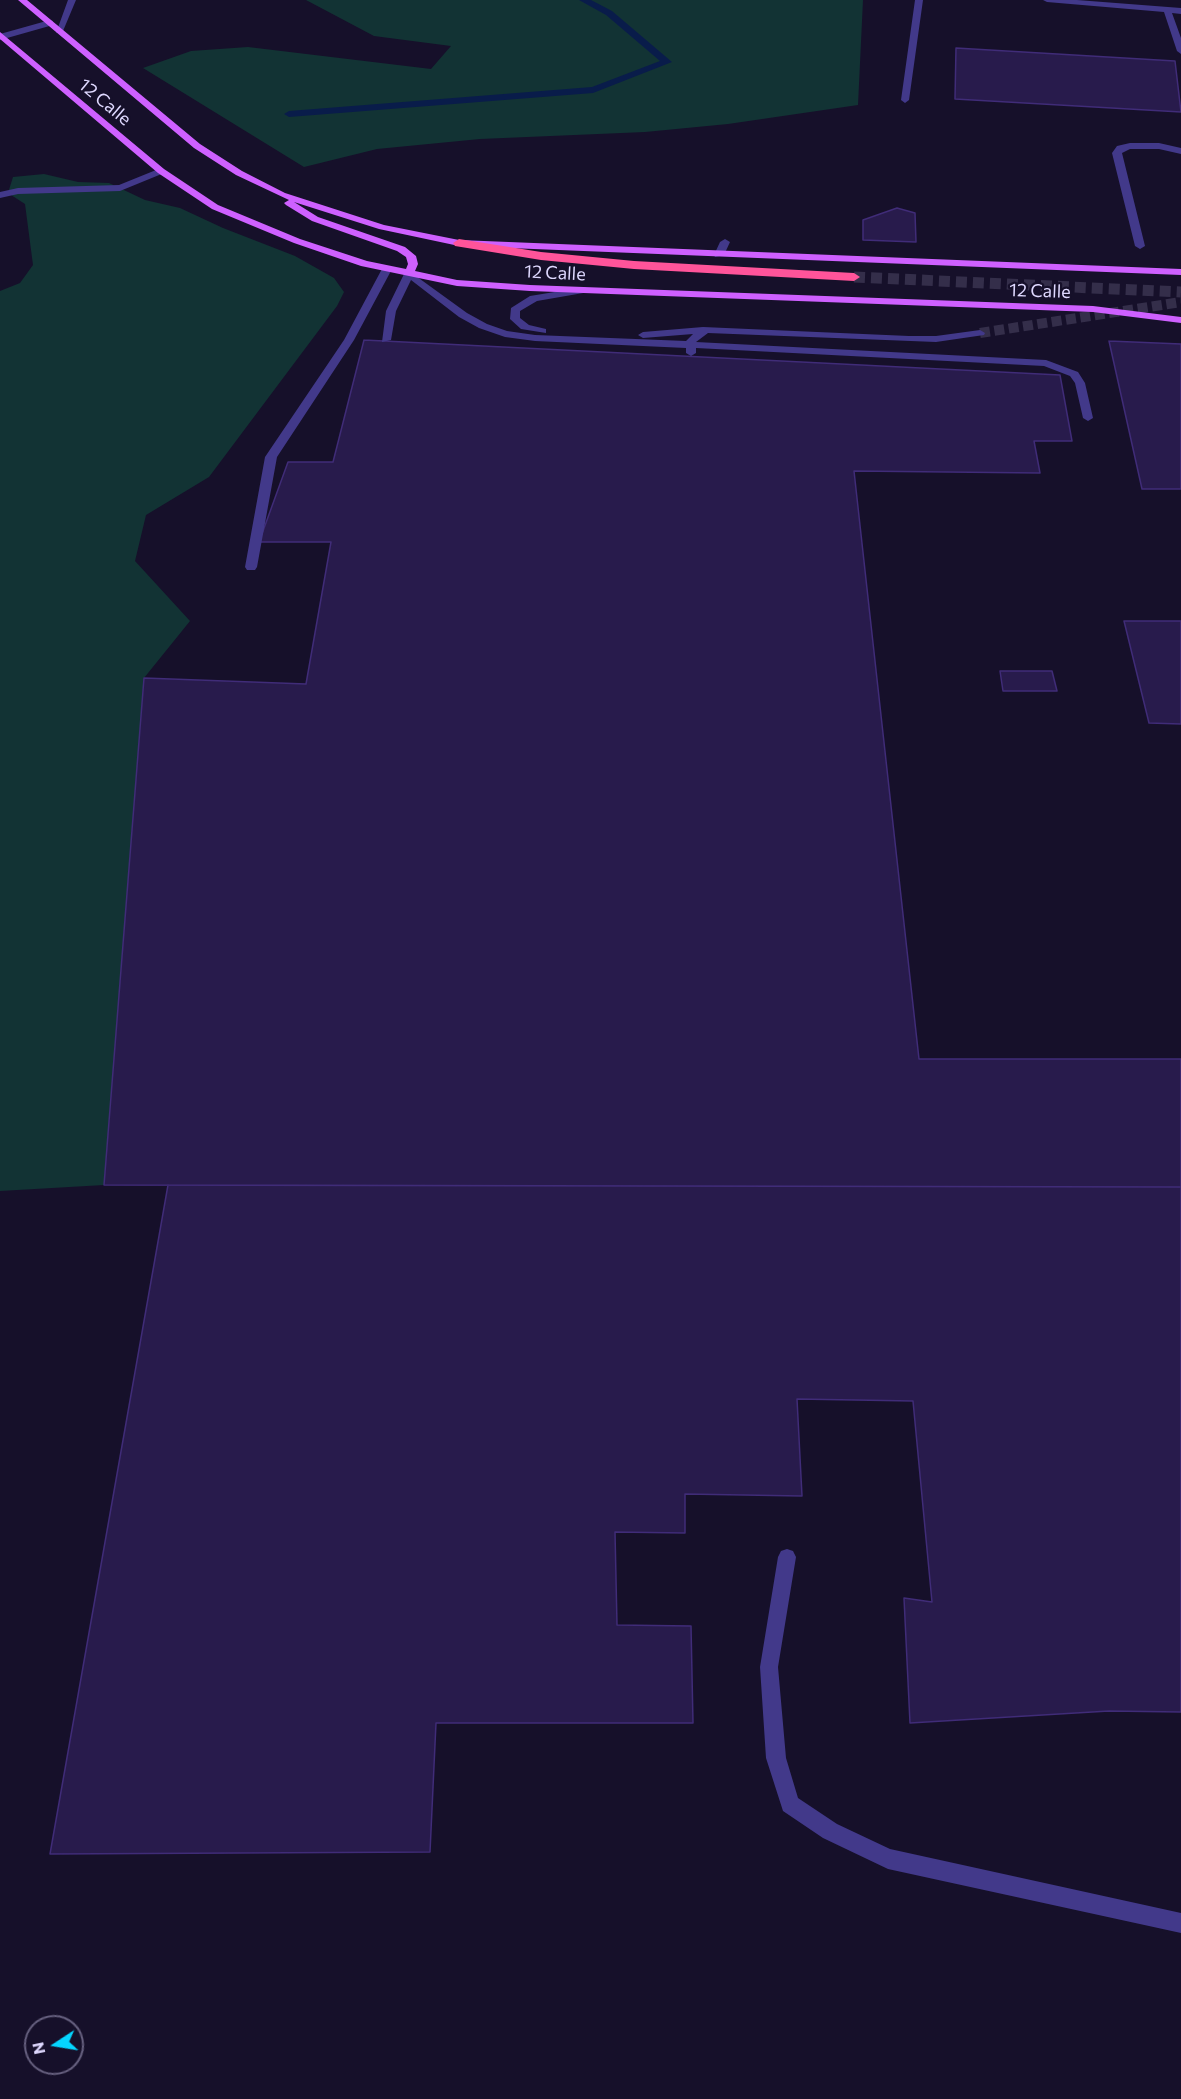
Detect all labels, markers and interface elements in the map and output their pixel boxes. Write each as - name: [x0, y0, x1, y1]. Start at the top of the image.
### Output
- street label: 12 Calle: [74, 74, 136, 130]
- street label: 12 Calle: [524, 261, 586, 285]
- street label: 12 Calle: [1009, 279, 1071, 303]
- north arrow: [24, 2015, 84, 2075]
- text: N: [27, 2041, 48, 2056]

